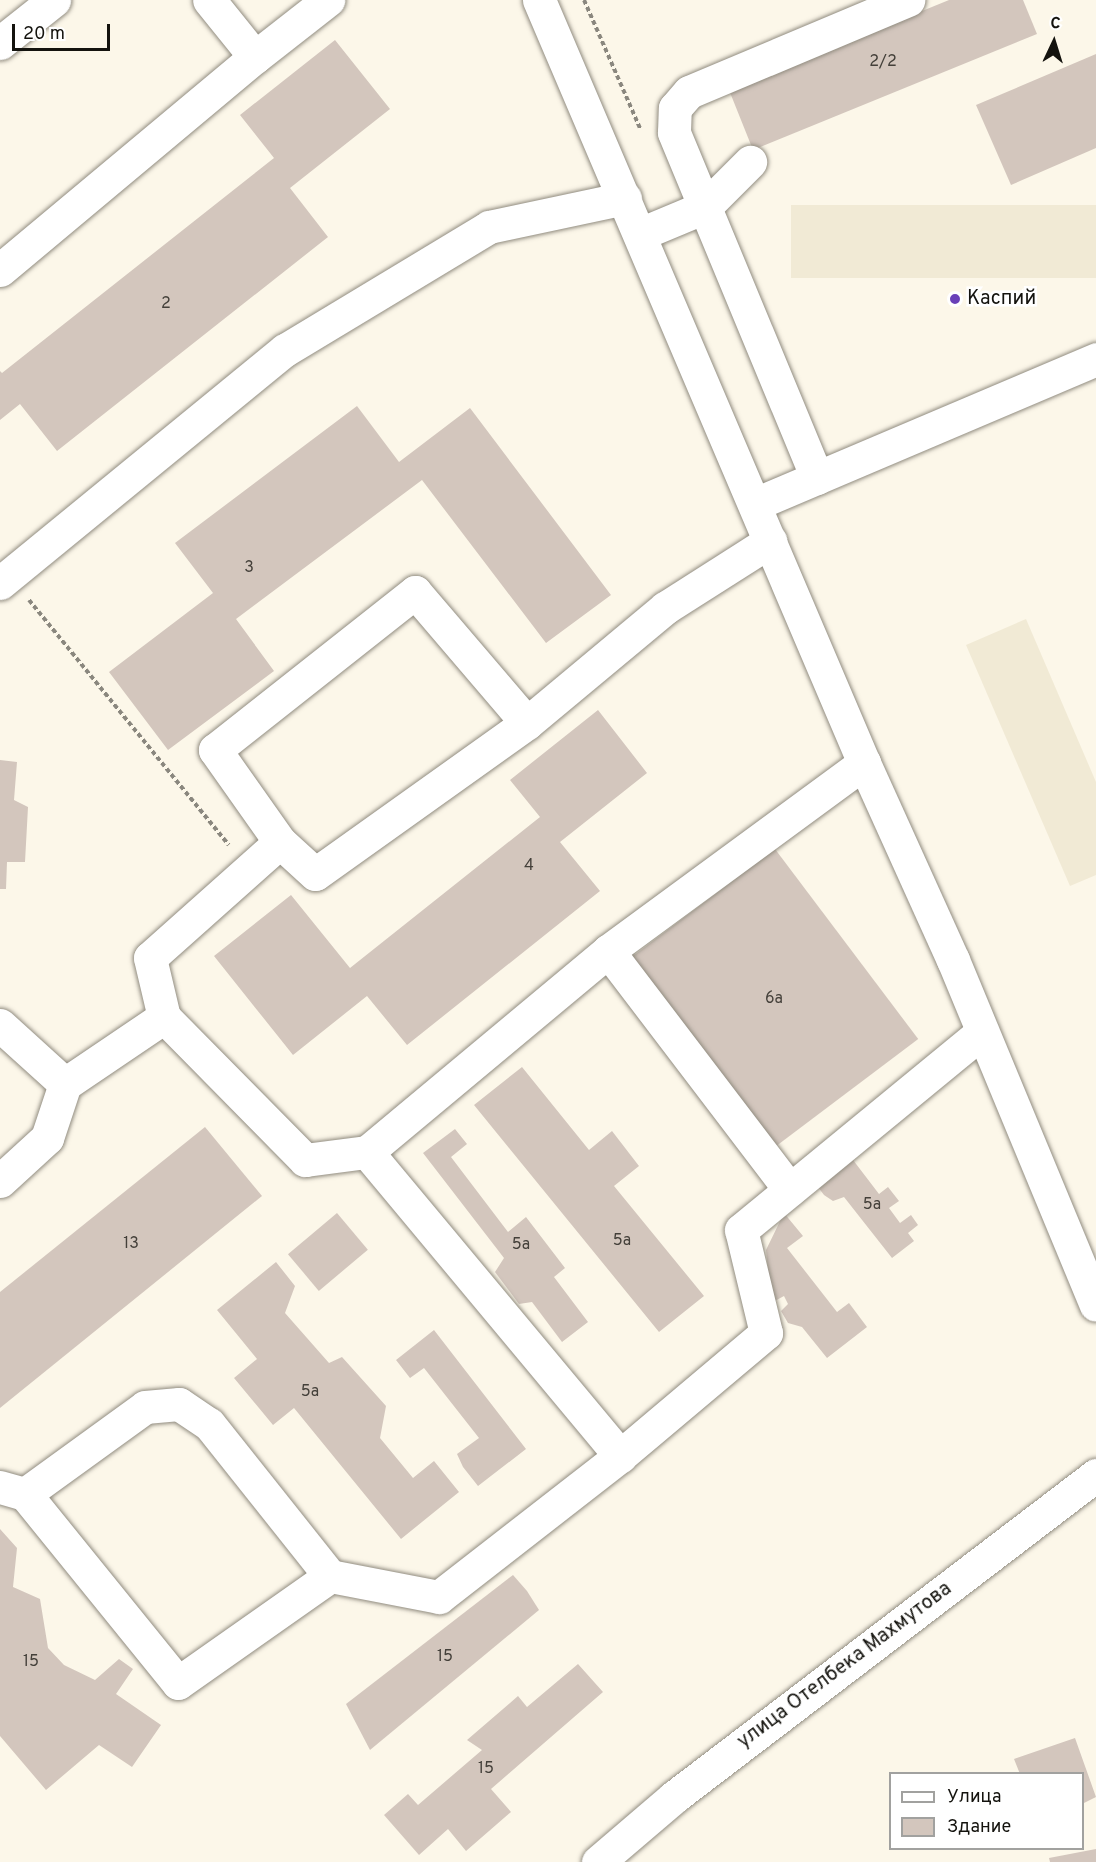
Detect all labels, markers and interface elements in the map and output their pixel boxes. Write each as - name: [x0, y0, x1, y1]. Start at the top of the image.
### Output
- scale bar: [15, 12, 112, 50]
- north arrow: [1024, 12, 1084, 72]
- text: С: [1049, 14, 1061, 34]
- text: 20 m: [23, 23, 65, 46]
- house number: 2/2: [869, 52, 897, 72]
- place label: Каспий: [967, 287, 1036, 311]
- marker: Каспий: [948, 292, 962, 306]
- house number: 2: [161, 294, 171, 314]
- house number: 3: [244, 558, 254, 578]
- house number: 4: [524, 856, 534, 876]
- house number: 6а: [765, 989, 783, 1009]
- house number: 5а: [863, 1195, 881, 1215]
- house number: 5а: [613, 1231, 631, 1251]
- house number: 13: [123, 1234, 139, 1254]
- house number: 5а: [512, 1235, 530, 1255]
- house number: 5а: [301, 1382, 319, 1402]
- street label: улица Отелбека Махмутова: [733, 1578, 957, 1754]
- house number: 15: [437, 1647, 453, 1667]
- house number: 15: [23, 1652, 39, 1672]
- house number: 15: [478, 1759, 494, 1779]
- legend: [889, 1772, 1084, 1850]
- text: Улица: [947, 1786, 1001, 1809]
- text: Здание: [947, 1816, 1011, 1839]

